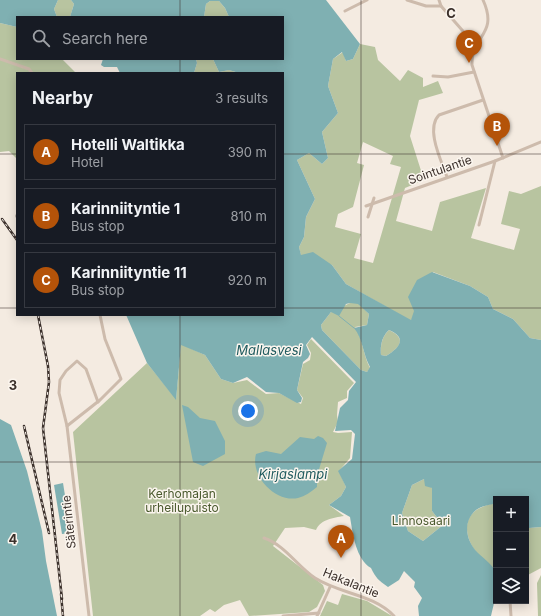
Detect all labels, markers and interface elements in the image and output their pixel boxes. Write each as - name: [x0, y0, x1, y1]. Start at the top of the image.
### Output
- text: C: [446, 5, 456, 21]
- search box: [16, 16, 284, 60]
- icon: search: [30, 27, 52, 49]
- text: Search here: [62, 29, 148, 48]
- pin: C: [456, 30, 482, 63]
- text: Nearby: [32, 88, 93, 108]
- text: 3 results: [215, 90, 268, 106]
- pin: B: [484, 113, 510, 146]
- text: Hotelli Waltikka: [71, 135, 185, 154]
- text: A: [41, 144, 51, 160]
- text: 390 m: [228, 144, 267, 160]
- street label: Sointulantie: [406, 152, 474, 187]
- text: Hotel: [71, 154, 103, 170]
- text: Karinniityntie 1: [71, 199, 180, 218]
- text: B: [42, 208, 50, 224]
- text: 810 m: [230, 208, 267, 224]
- text: Bus stop: [71, 218, 124, 234]
- text: Karinniityntie 11: [71, 263, 187, 282]
- text: C: [41, 272, 51, 288]
- text: 920 m: [228, 272, 267, 288]
- text: Bus stop: [71, 282, 124, 298]
- water label: Mallasvesi: [236, 342, 303, 358]
- text: 3: [9, 377, 17, 393]
- your location: [238, 401, 258, 421]
- water label: Kirjaslampi: [259, 466, 328, 482]
- park label: Kerhomajan urheilupuisto: [145, 486, 219, 515]
- street label: Säterintie: [58, 495, 79, 550]
- map controls: [493, 496, 529, 604]
- button: +: [493, 496, 529, 532]
- park label: Linnosaari: [392, 513, 450, 528]
- pin: A: [328, 525, 354, 558]
- text: 4: [9, 531, 18, 547]
- button: −: [493, 532, 529, 568]
- street label: Hakalantie: [321, 564, 382, 601]
- button: layers: [493, 568, 529, 604]

